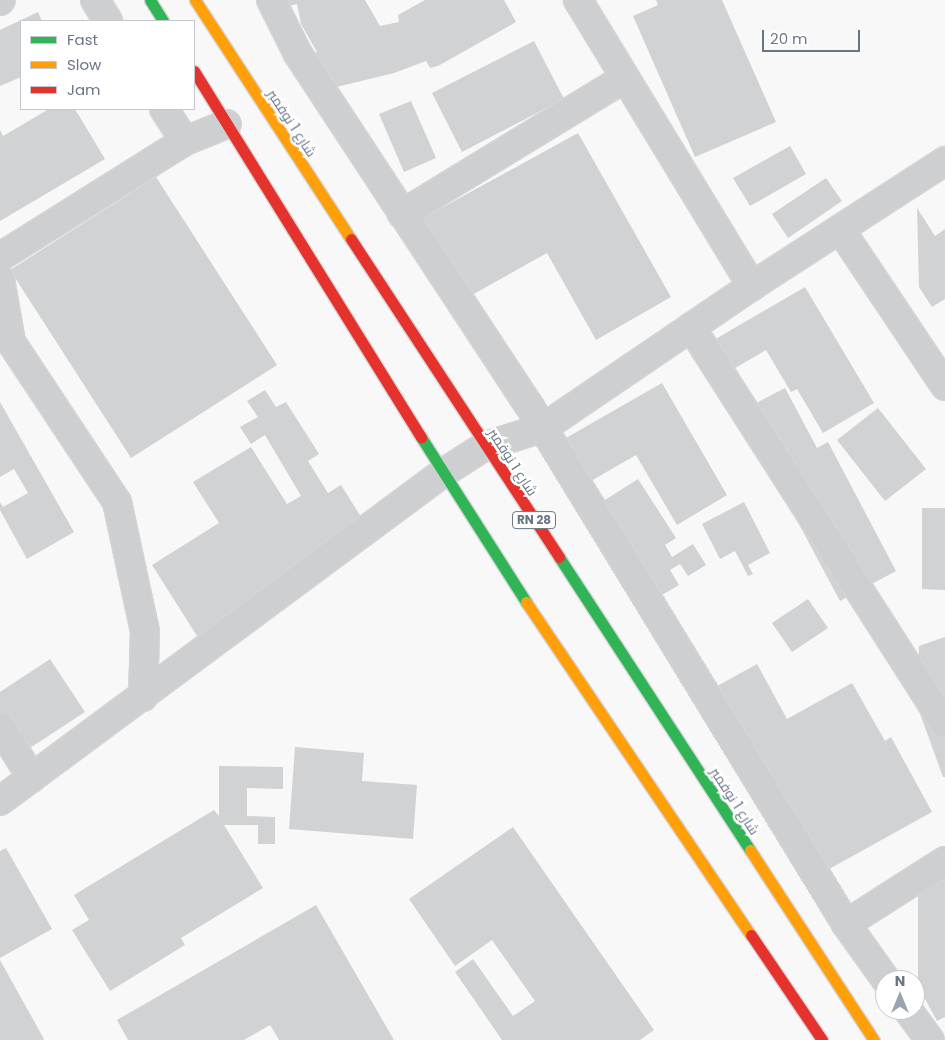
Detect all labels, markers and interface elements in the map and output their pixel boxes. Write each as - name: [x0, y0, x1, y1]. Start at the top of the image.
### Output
- legend: [20, 20, 195, 110]
- scale bar: [765, 20, 862, 52]
- text: 20 m: [770, 28, 808, 49]
- text: Fast: [67, 29, 98, 50]
- text: Slow: [67, 54, 101, 75]
- text: Jam: [67, 79, 101, 100]
- street label: شارع 1 نوفمبر: [264, 86, 320, 160]
- street label: شارع 1 نوفمبر: [485, 425, 541, 499]
- road number: RN 28: [512, 510, 556, 530]
- street label: شارع 1 نوفمبر: [707, 764, 763, 838]
- north arrow: [875, 970, 925, 1020]
- text: N: [895, 971, 905, 991]

